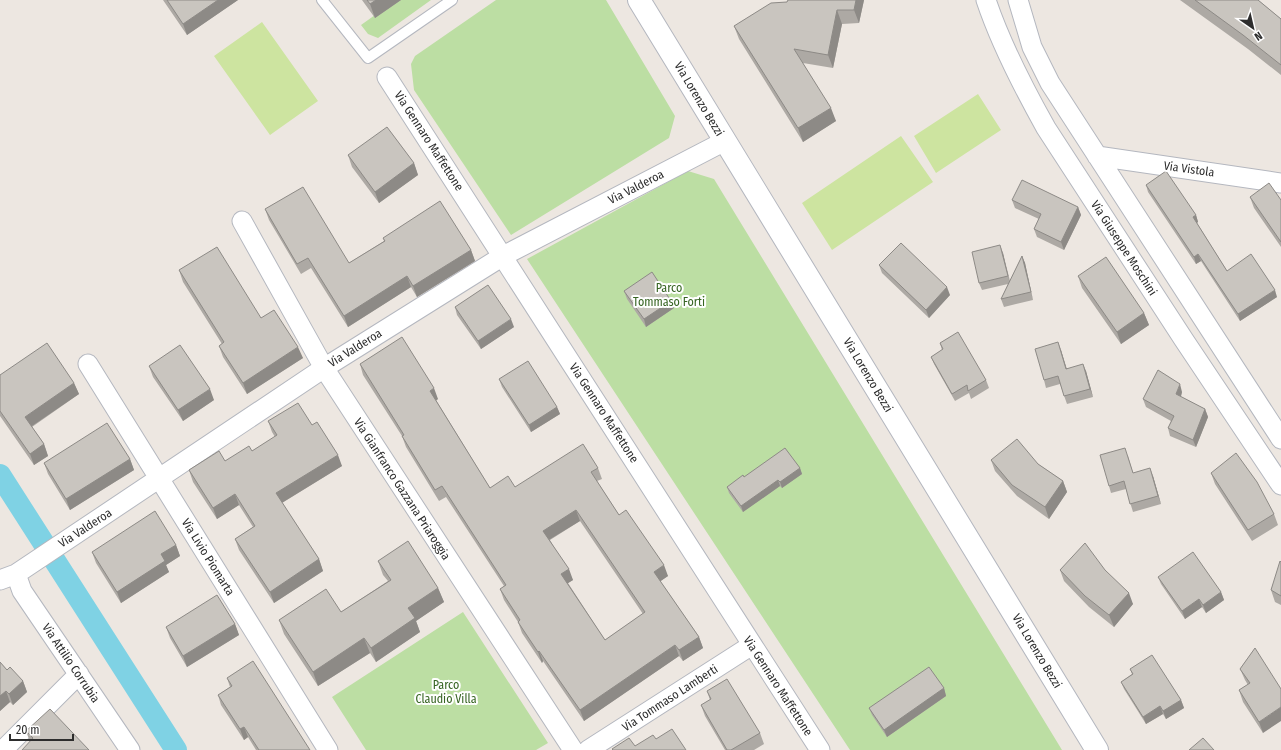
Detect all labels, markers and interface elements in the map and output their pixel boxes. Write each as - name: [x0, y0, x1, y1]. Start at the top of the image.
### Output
- north arrow: [1233, 8, 1273, 48]
- text: N: [1252, 29, 1265, 43]
- street label: Via Lorenzo Bezzi: [671, 59, 727, 139]
- street label: Via Gennaro Maffettone: [392, 89, 466, 193]
- street label: Via Vistola: [1163, 159, 1215, 180]
- street label: Via Valderoa: [606, 167, 666, 207]
- street label: Via Giuseppe Moschini: [1088, 198, 1160, 298]
- park label: Parco Tommaso Forti: [633, 281, 705, 309]
- street label: Via Valderoa: [326, 326, 385, 370]
- street label: Via Lorenzo Bezzi: [840, 335, 896, 415]
- street label: Via Gennaro Maffettone: [567, 361, 641, 465]
- street label: Via Gianfranco Gazzana Priaroggia: [351, 416, 453, 563]
- street label: Via Valderoa: [56, 506, 114, 550]
- street label: Via Livio Piomarta: [179, 516, 237, 598]
- street label: Via Lorenzo Bezzi: [1009, 611, 1065, 691]
- street label: Via Attilio Corrubia: [39, 621, 103, 705]
- street label: Via Gennaro Maffettone: [741, 634, 815, 738]
- street label: Via Tommaso Lamberti: [619, 662, 721, 734]
- park label: Parco Claudio Villa: [415, 678, 477, 706]
- scale bar: [10, 716, 73, 742]
- text: 20 m: [16, 723, 40, 737]

